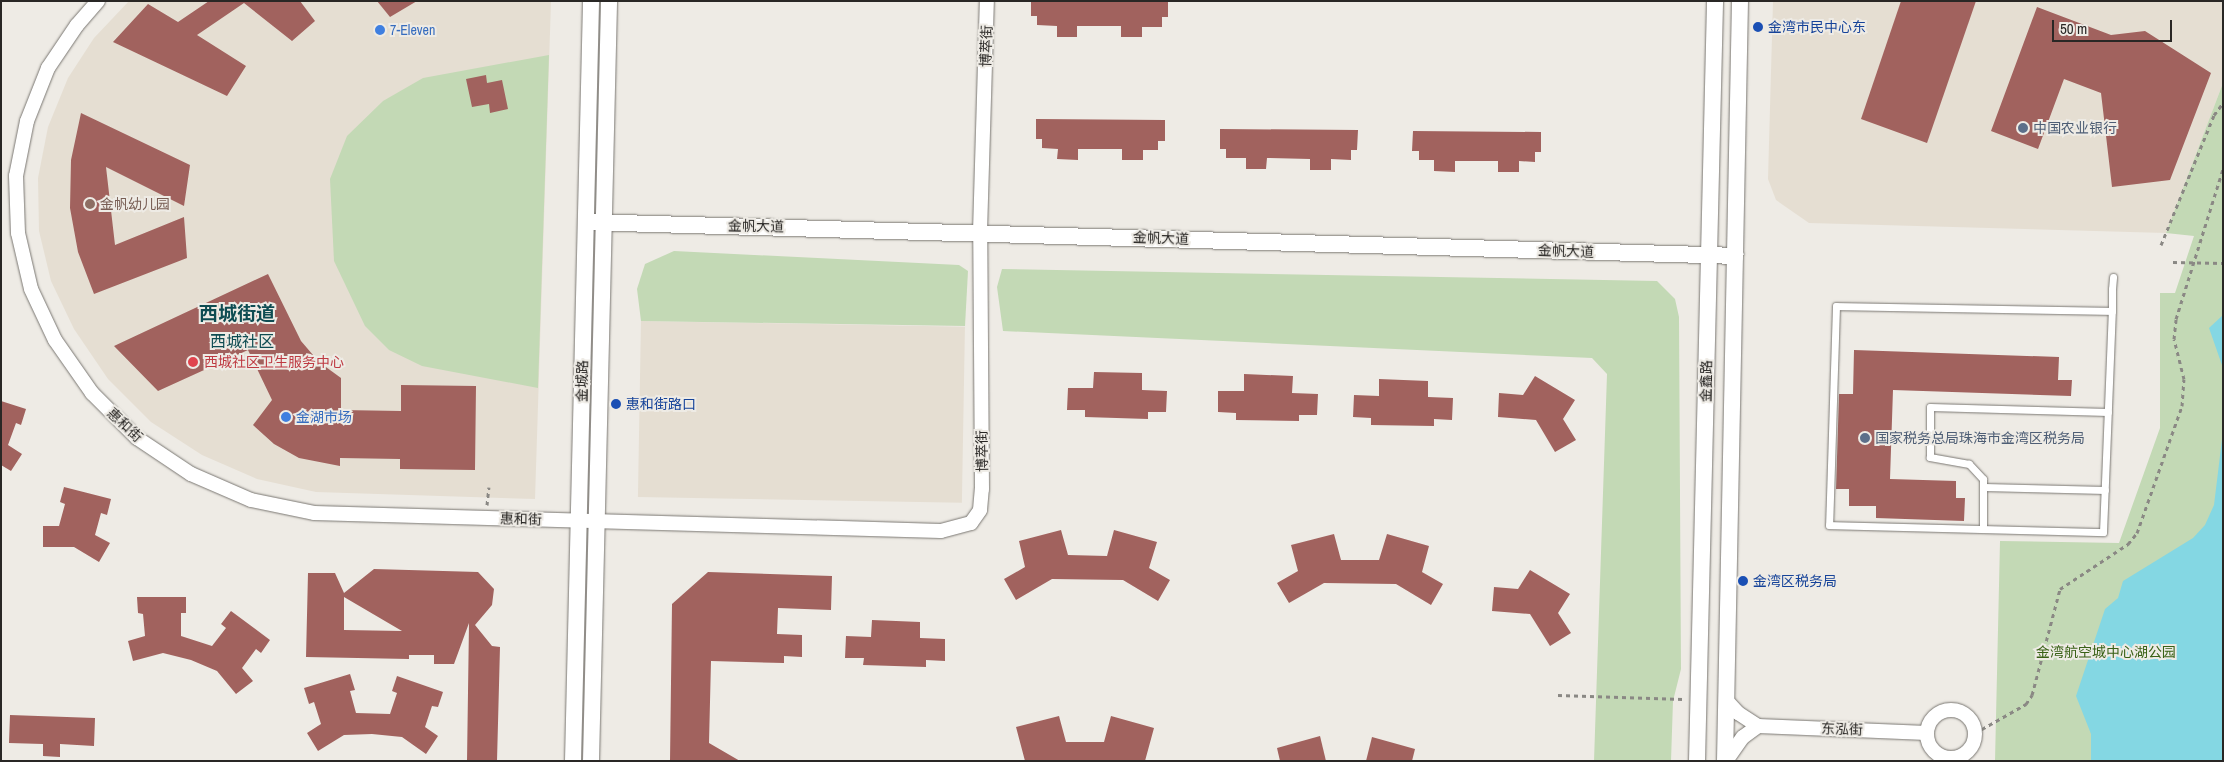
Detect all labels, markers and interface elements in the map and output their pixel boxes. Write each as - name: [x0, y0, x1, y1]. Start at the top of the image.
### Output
- scale bar: [2054, 10, 2174, 42]
- text: 50 m: [2060, 18, 2087, 39]
- place label: 金湾市民中心东: [1768, 19, 1866, 35]
- marker: 金湾市民中心东: [1752, 21, 1764, 33]
- place label: 7-Eleven: [390, 22, 435, 38]
- marker: 7-Eleven: [374, 24, 386, 36]
- street label: 博萃街: [977, 25, 995, 67]
- place label: 中国农业银行: [2033, 120, 2117, 136]
- marker: 中国农业银行: [2017, 122, 2029, 134]
- place label: 金帆幼儿园: [100, 196, 170, 212]
- marker: 金帆幼儿园: [84, 198, 96, 210]
- street label: 金帆大道: [728, 217, 784, 235]
- street label: 金帆大道: [1133, 229, 1189, 247]
- street label: 金帆大道: [1538, 242, 1594, 260]
- district label: 西城街道: [199, 303, 275, 325]
- district label: 西城社区: [210, 331, 274, 351]
- place label: 西城社区卫生服务中心: [204, 354, 344, 370]
- marker: 西城社区卫生服务中心: [186, 355, 200, 369]
- street label: 金城路: [573, 360, 591, 402]
- street label: 金鑫路: [1697, 360, 1715, 402]
- place label: 惠和街路口: [626, 396, 696, 412]
- marker: 惠和街路口: [610, 398, 622, 410]
- street label: 惠和街: [104, 405, 146, 445]
- place label: 金湖市场: [296, 409, 352, 425]
- marker: 金湖市场: [280, 411, 292, 423]
- street label: 博萃街: [973, 430, 991, 472]
- place label: 国家税务总局珠海市金湾区税务局: [1875, 430, 2085, 446]
- marker: 国家税务总局珠海市金湾区税务局: [1859, 432, 1871, 444]
- street label: 惠和街: [500, 510, 542, 528]
- place label: 金湾区税务局: [1753, 573, 1837, 589]
- marker: 金湾区税务局: [1737, 575, 1749, 587]
- park label: 金湾航空城中心湖公园: [2036, 644, 2176, 660]
- street label: 东泓街: [1821, 720, 1863, 738]

